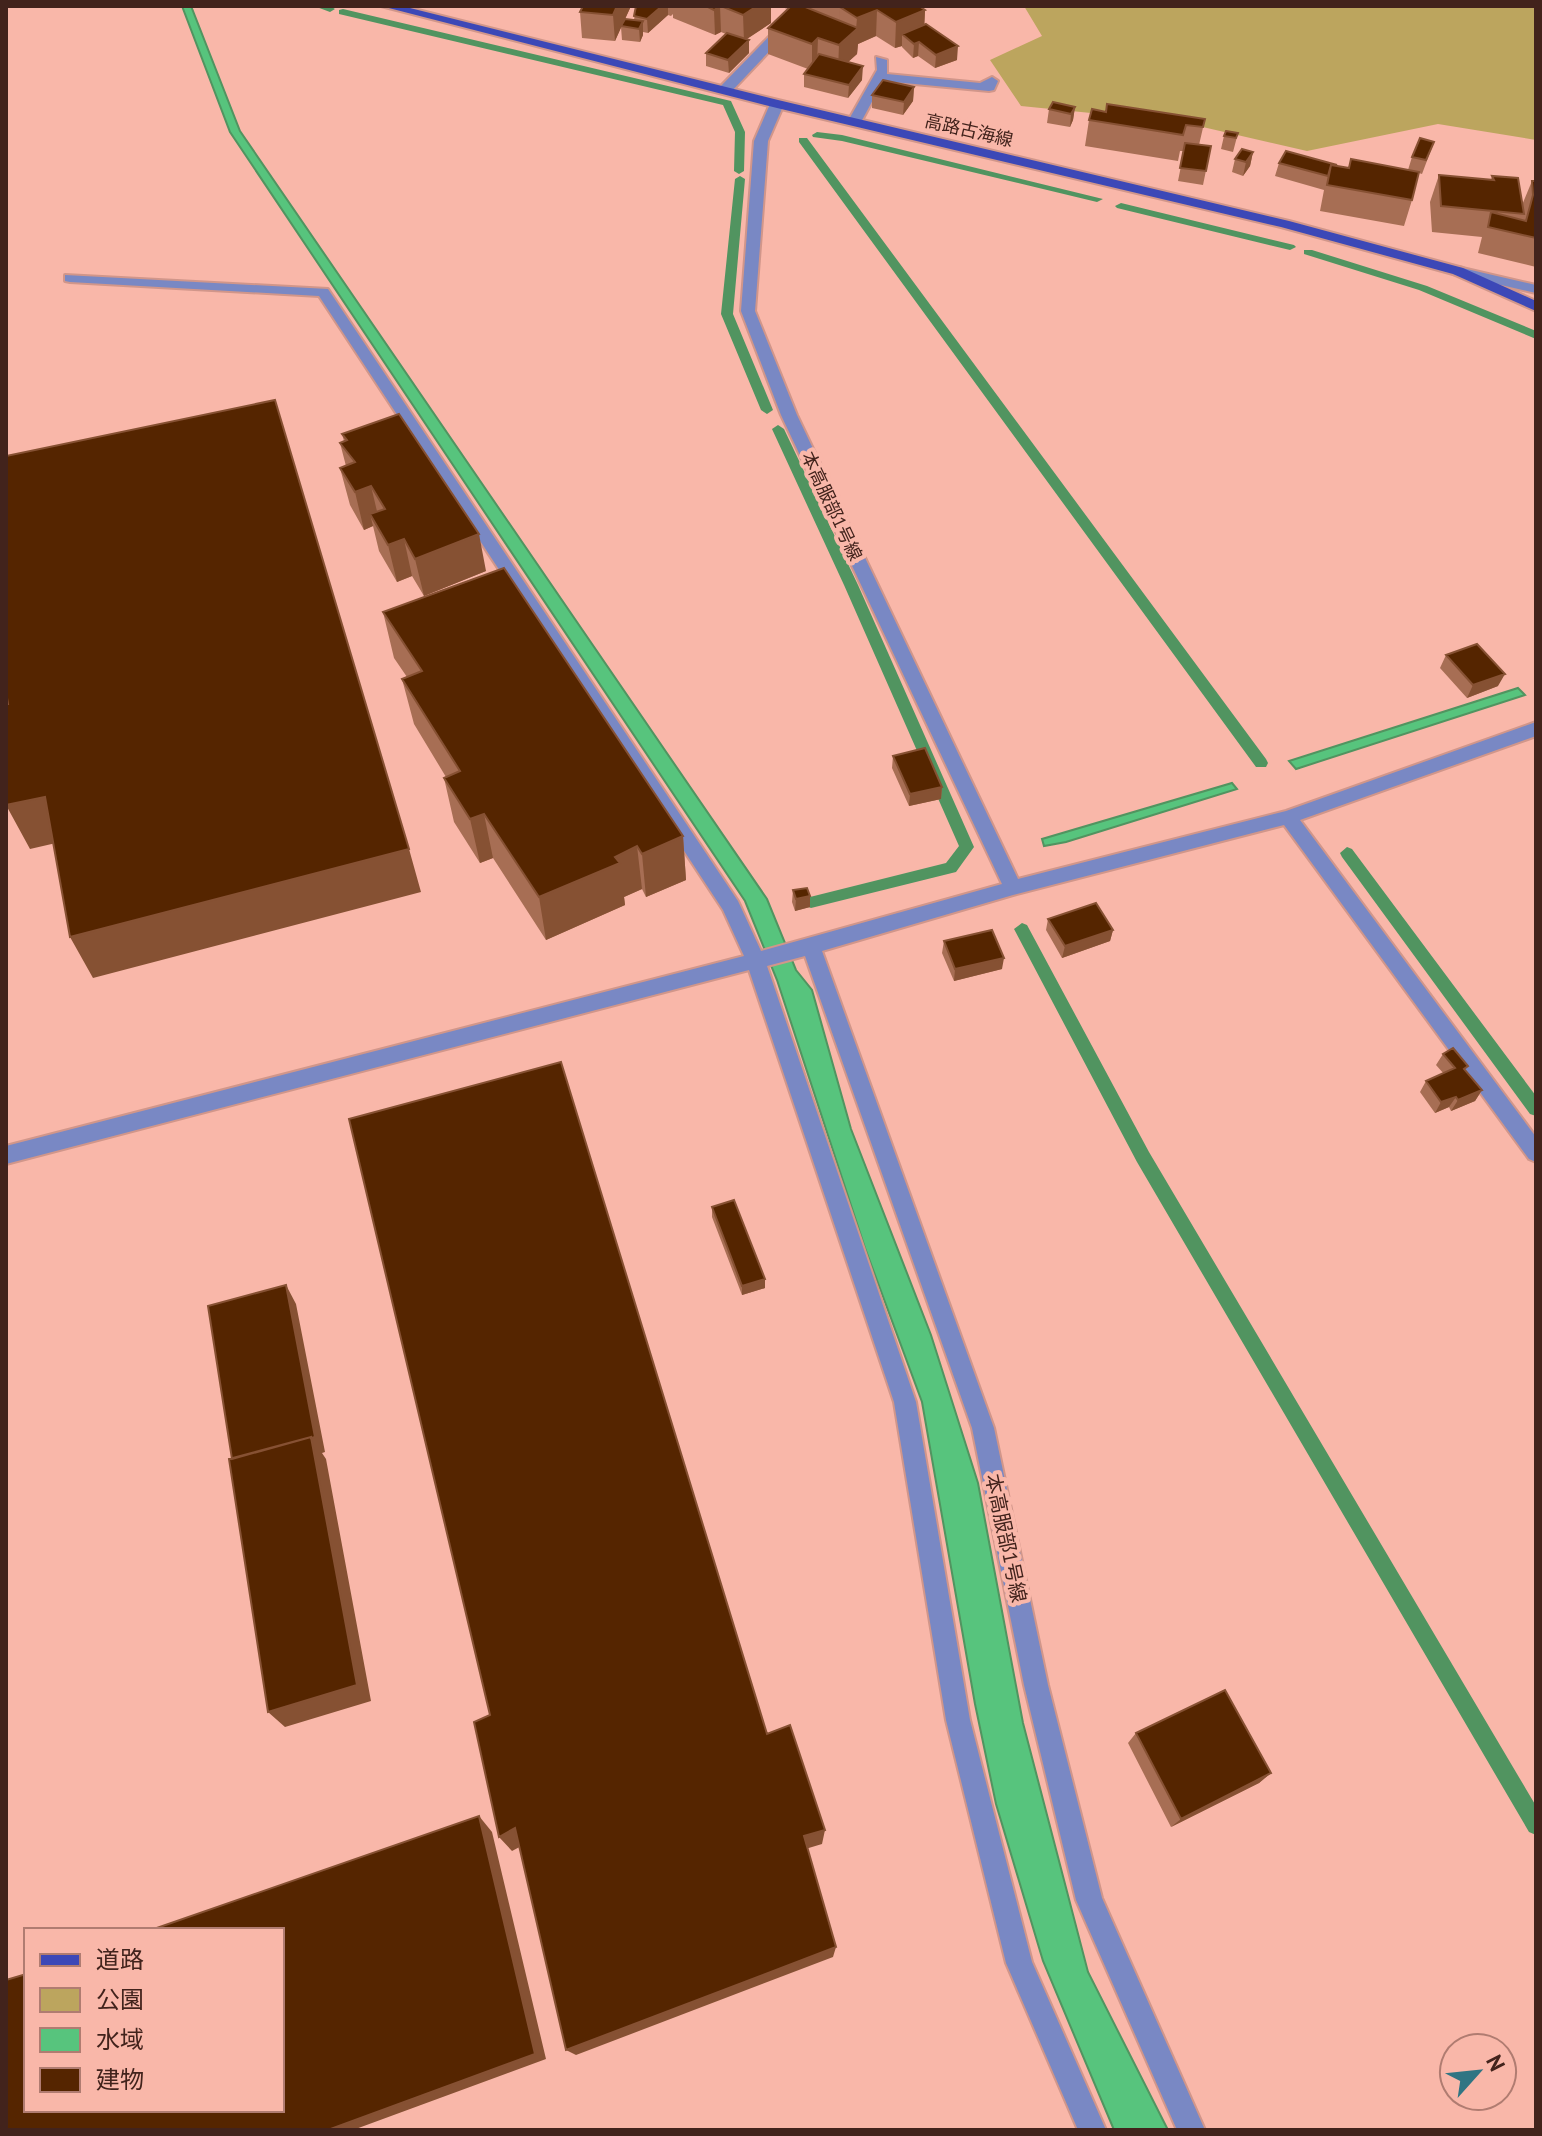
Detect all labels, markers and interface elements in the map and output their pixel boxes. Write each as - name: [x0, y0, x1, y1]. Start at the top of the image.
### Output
- street label: 高路古海線: [923, 109, 1015, 151]
- street label: 本高服部1号線: [797, 448, 867, 564]
- street label: 本高服部1号線: [980, 1471, 1032, 1605]
- legend: [24, 1928, 284, 2112]
- text: 道路: [96, 1944, 144, 1975]
- text: 公園: [96, 1984, 144, 2015]
- text: 水域: [96, 2024, 144, 2055]
- north arrow: [1438, 2032, 1518, 2112]
- text: N: [1480, 2050, 1512, 2076]
- text: 建物: [96, 2064, 144, 2095]

